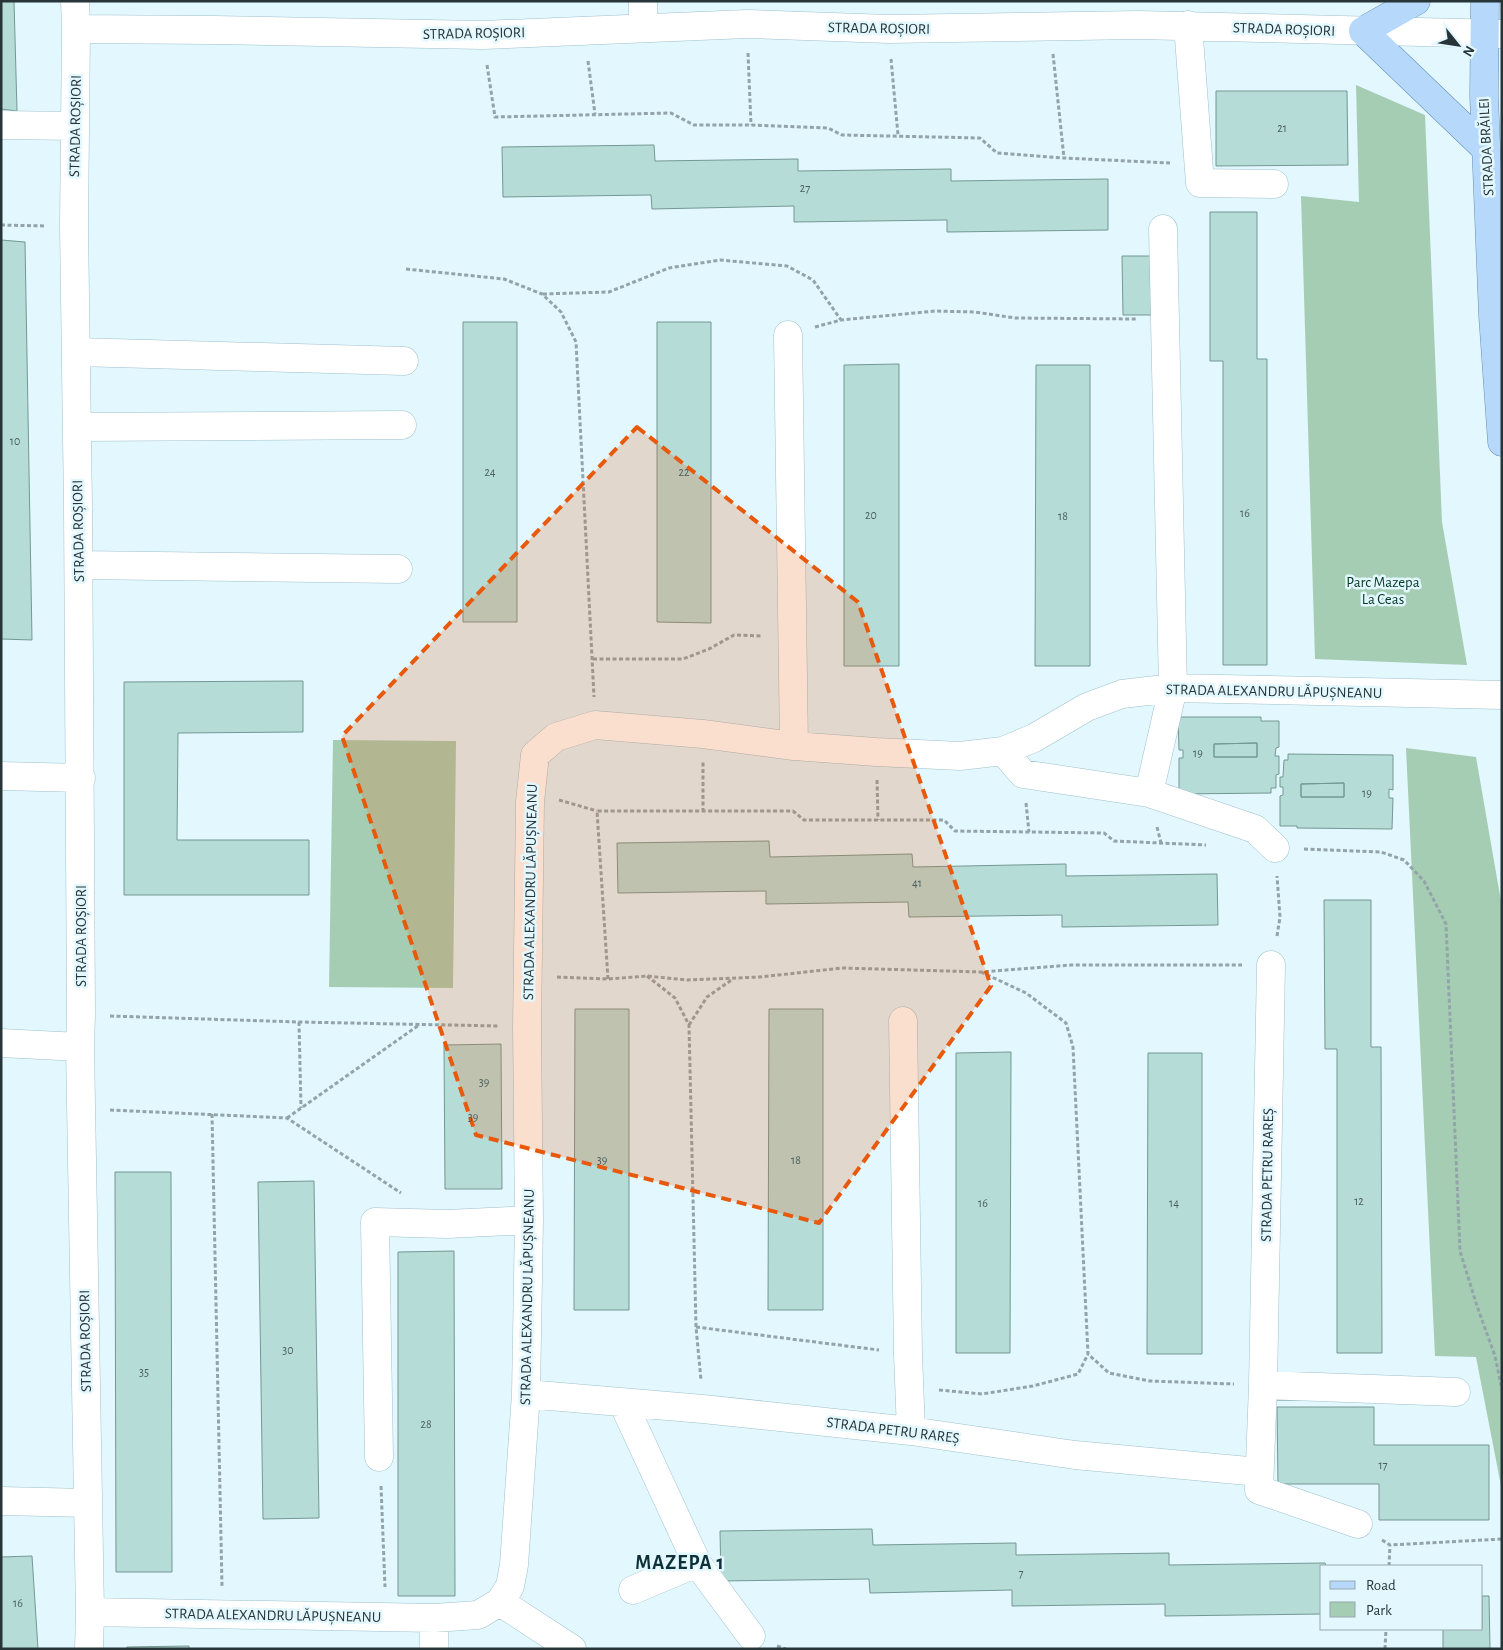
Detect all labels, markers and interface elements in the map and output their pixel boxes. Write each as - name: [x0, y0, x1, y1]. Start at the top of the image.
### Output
- street label: STRADA ROȘIORI: [828, 20, 930, 38]
- street label: STRADA ROȘIORI: [1233, 20, 1335, 40]
- north arrow: [1433, 20, 1483, 70]
- street label: STRADA ROȘIORI: [423, 25, 525, 43]
- text: N: [1460, 43, 1477, 59]
- street label: STRADA ROȘIORI: [67, 75, 85, 177]
- street label: STRADA BRĂILEI: [1475, 97, 1497, 197]
- house number: 21: [1277, 122, 1287, 134]
- house number: 27: [800, 182, 810, 194]
- house number: 10: [10, 435, 20, 447]
- house number: 24: [484, 466, 496, 478]
- house number: 22: [679, 466, 690, 478]
- street label: STRADA ROȘIORI: [70, 480, 88, 582]
- house number: 16: [1240, 507, 1250, 519]
- house number: 20: [865, 509, 877, 521]
- house number: 18: [1058, 510, 1068, 522]
- park label: Parc Mazepa La Ceas: [1346, 575, 1420, 607]
- street label: STRADA ALEXANDRU LĂPUȘNEANU: [1166, 681, 1382, 702]
- house number: 19: [1193, 747, 1203, 759]
- street label: STRADA ALEXANDRU LĂPUȘNEANU: [520, 784, 541, 1000]
- house number: 19: [1362, 787, 1372, 799]
- house number: 41: [912, 877, 922, 889]
- street label: STRADA ROȘIORI: [74, 885, 90, 987]
- house number: 39: [479, 1076, 490, 1088]
- street label: STRADA PETRU RAREȘ: [1259, 1108, 1277, 1242]
- house number: 39: [468, 1111, 479, 1123]
- house number: 39: [597, 1154, 608, 1166]
- house number: 18: [791, 1154, 801, 1166]
- street label: STRADA ALEXANDRU LĂPUȘNEANU: [517, 1189, 538, 1405]
- house number: 12: [1354, 1195, 1364, 1207]
- house number: 16: [978, 1197, 988, 1209]
- house number: 14: [1169, 1197, 1179, 1209]
- street label: STRADA ROȘIORI: [77, 1290, 95, 1392]
- house number: 30: [282, 1344, 294, 1356]
- house number: 35: [139, 1366, 149, 1378]
- street label: STRADA PETRU RAREȘ: [826, 1415, 960, 1447]
- house number: 28: [420, 1418, 432, 1430]
- house number: 17: [1378, 1459, 1388, 1471]
- district label: MAZEPA 1: [635, 1553, 725, 1573]
- legend: [1320, 1565, 1483, 1630]
- house number: 7: [1018, 1567, 1024, 1579]
- text: Road: [1366, 1578, 1396, 1593]
- house number: 16: [13, 1597, 23, 1609]
- text: Park: [1366, 1603, 1392, 1618]
- street label: STRADA ALEXANDRU LĂPUȘNEANU: [165, 1605, 381, 1626]

